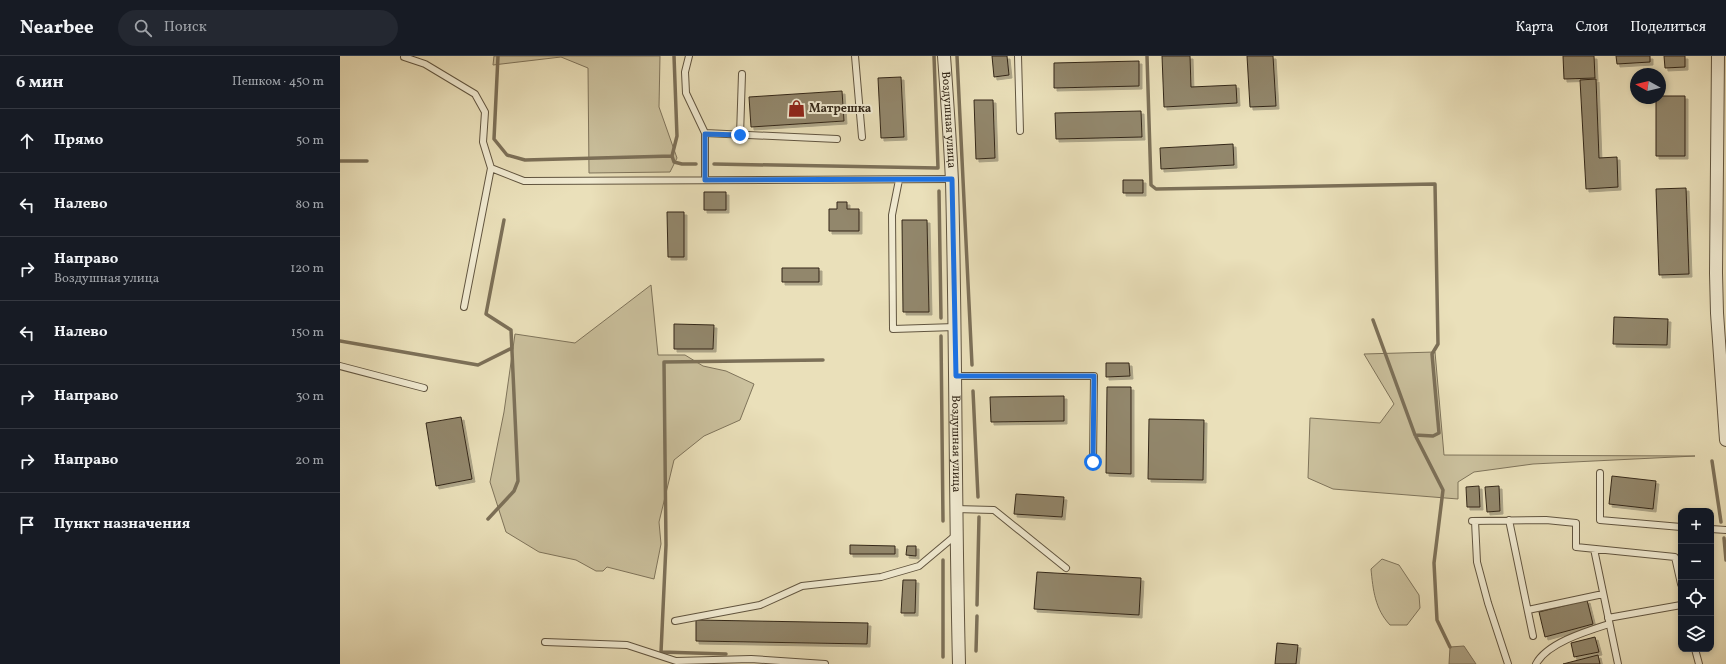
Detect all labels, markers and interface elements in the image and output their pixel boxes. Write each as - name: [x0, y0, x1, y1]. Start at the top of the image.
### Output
- search box: [118, 10, 398, 46]
- text: Nearbee: [20, 15, 94, 41]
- icon: search: [132, 17, 154, 39]
- text: Поиск: [164, 17, 207, 38]
- text: Карта: [1515, 18, 1553, 37]
- text: Слои: [1575, 18, 1608, 37]
- text: Поделиться: [1630, 18, 1706, 37]
- north arrow: [1630, 68, 1666, 104]
- text: 6 мин: [16, 71, 63, 94]
- street label: Воздушная улица: [937, 71, 959, 169]
- text: Пешком · 450 m: [232, 73, 324, 91]
- shop icon: Матрешка: [786, 99, 806, 119]
- place label: Матрешка: [809, 101, 872, 117]
- route end: [731, 126, 749, 144]
- icon: ahead: [16, 130, 38, 152]
- text: Прямо: [54, 130, 103, 151]
- text: 50 m: [296, 132, 324, 150]
- icon: left: [16, 194, 38, 216]
- text: Налево: [54, 194, 108, 215]
- text: 80 m: [295, 196, 324, 214]
- text: Направо: [54, 249, 118, 270]
- icon: right: [16, 258, 38, 280]
- text: 120 m: [290, 260, 324, 278]
- text: Воздушная улица: [54, 270, 159, 288]
- icon: left: [16, 322, 38, 344]
- text: Налево: [54, 322, 108, 343]
- text: 150 m: [291, 324, 324, 342]
- icon: right: [16, 386, 38, 408]
- text: Направо: [54, 386, 118, 407]
- text: 30 m: [296, 388, 324, 406]
- street label: Воздушная улица: [947, 395, 964, 492]
- icon: right: [16, 450, 38, 472]
- text: Направо: [54, 450, 118, 471]
- text: 20 m: [295, 452, 324, 470]
- route start: [1084, 453, 1102, 471]
- map controls: [1678, 508, 1714, 652]
- button: +: [1678, 508, 1714, 544]
- icon: arrive: [16, 514, 38, 536]
- text: Пункт назначения: [54, 514, 190, 535]
- button: −: [1678, 544, 1714, 580]
- button: locate: [1678, 580, 1714, 616]
- button: layers: [1678, 616, 1714, 652]

